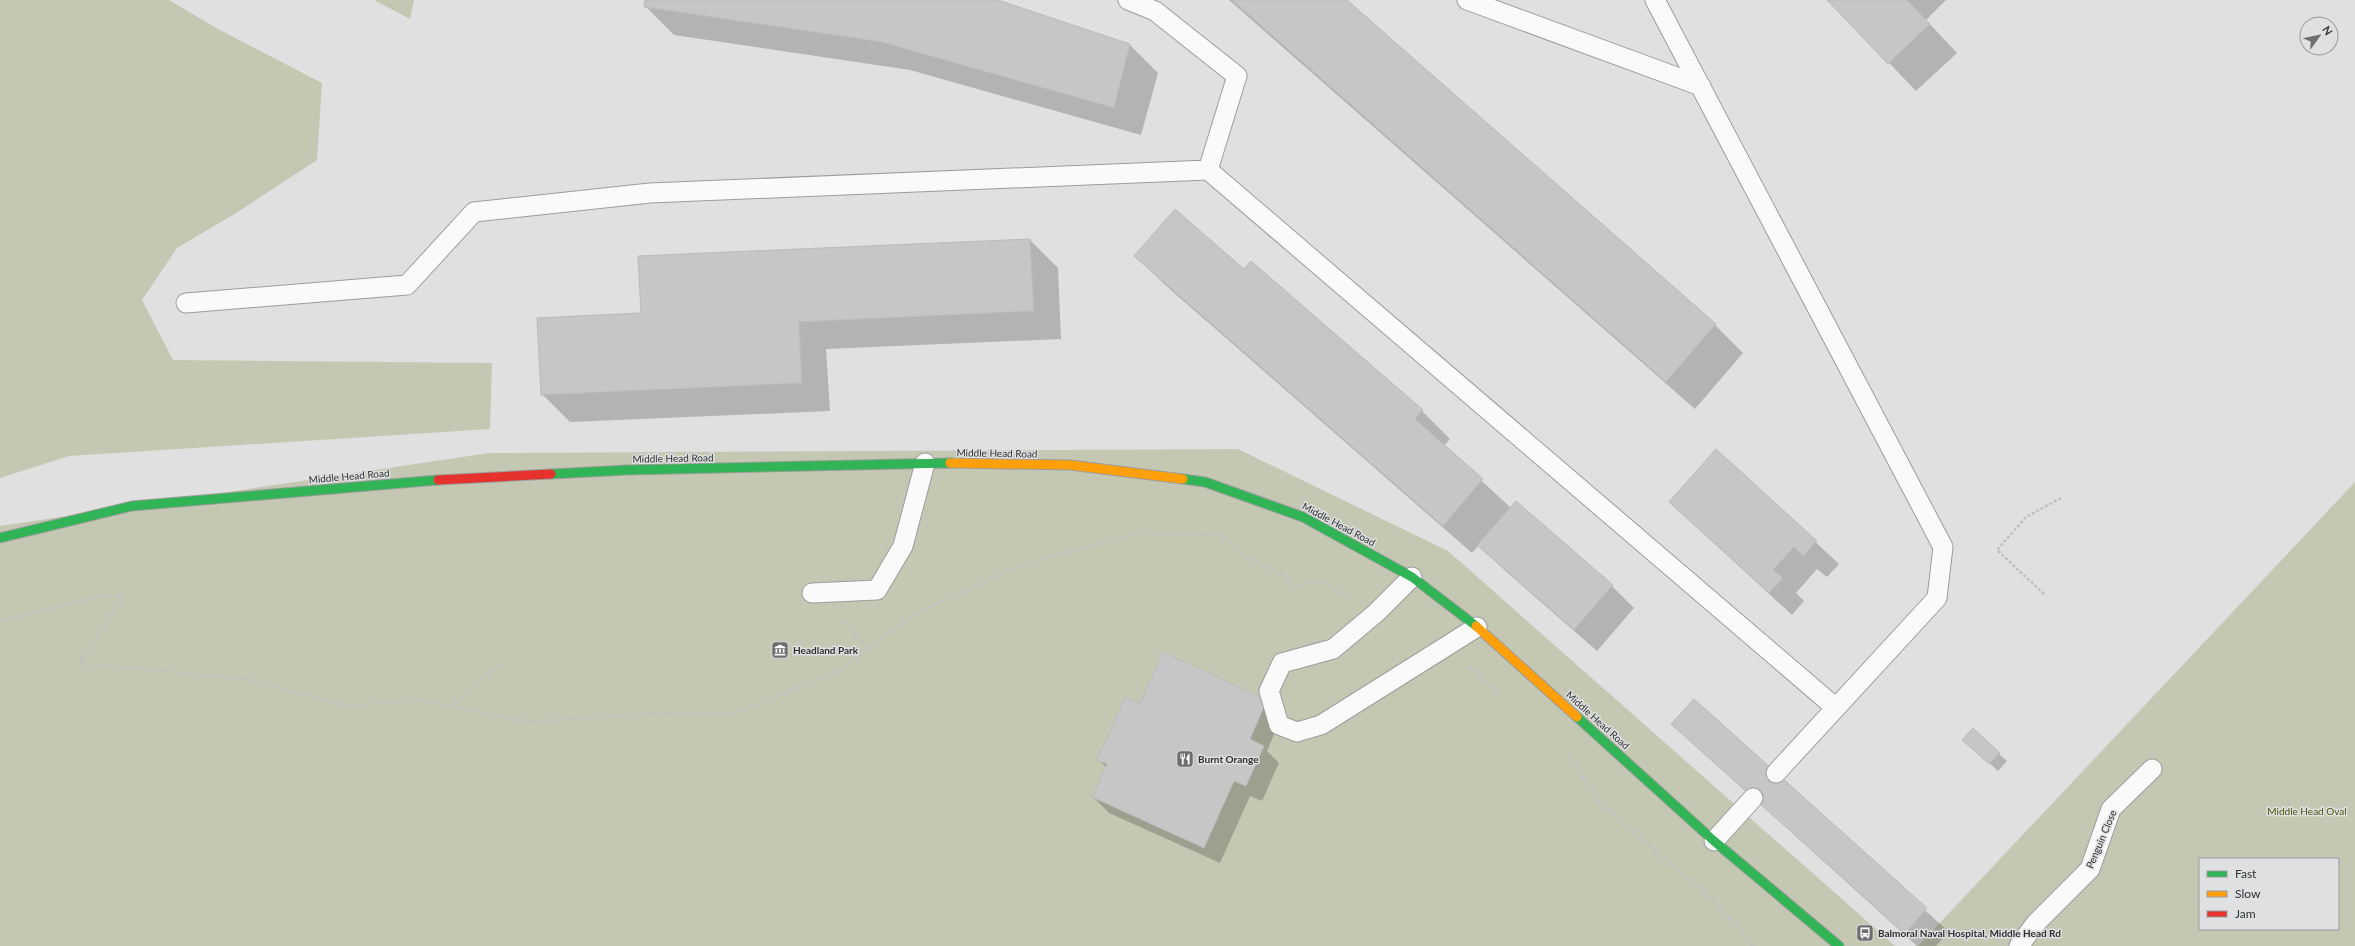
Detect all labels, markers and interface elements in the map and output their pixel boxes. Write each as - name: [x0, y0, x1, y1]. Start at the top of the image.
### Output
- north arrow: [2299, 16, 2339, 56]
- text: N: [2320, 23, 2336, 37]
- street label: Middle Head Road: [956, 446, 1038, 460]
- street label: Middle Head Road: [632, 451, 714, 465]
- street label: Middle Head Road: [308, 466, 390, 486]
- street label: Middle Head Road: [1300, 500, 1378, 548]
- museum icon: Headland Park: [770, 640, 790, 660]
- place label: Headland Park: [793, 644, 859, 656]
- street label: Middle Head Road: [1564, 688, 1632, 752]
- restaurant icon: Burnt Orange: [1175, 749, 1195, 769]
- place label: Burnt Orange: [1198, 753, 1259, 765]
- park label: Middle Head Oval: [2267, 805, 2347, 817]
- street label: Penguin Close: [2083, 808, 2119, 870]
- legend: [2199, 858, 2339, 930]
- text: Fast: [2235, 866, 2257, 881]
- text: Slow: [2235, 886, 2261, 901]
- text: Jam: [2235, 906, 2256, 921]
- bus stop icon: Balmoral Naval Hospital, Middle Head Rd: [1855, 923, 1875, 943]
- place label: Balmoral Naval Hospital, Middle Head Rd: [1878, 927, 2061, 939]

